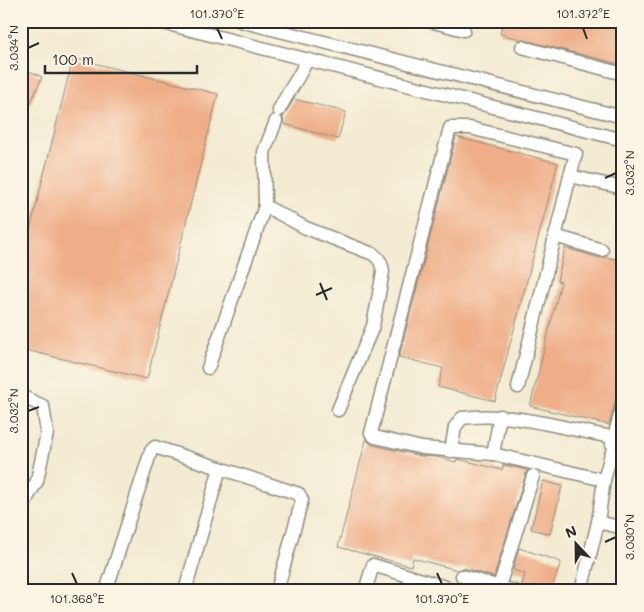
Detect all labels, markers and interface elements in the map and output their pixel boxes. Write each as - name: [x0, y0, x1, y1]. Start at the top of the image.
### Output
- text: 101.370°E: [190, 5, 244, 21]
- text: 101.372°E: [556, 5, 610, 21]
- text: 3.034°N: [5, 25, 21, 71]
- scale bar: [45, 42, 198, 74]
- text: 100 m: [52, 49, 94, 69]
- text: 3.032°N: [621, 150, 637, 196]
- text: 3.032°N: [5, 388, 21, 434]
- text: 3.030°N: [621, 514, 637, 560]
- north arrow: [552, 520, 602, 570]
- text: N: [562, 521, 579, 542]
- text: 101.368°E: [50, 590, 104, 606]
- text: 101.370°E: [415, 590, 469, 606]

